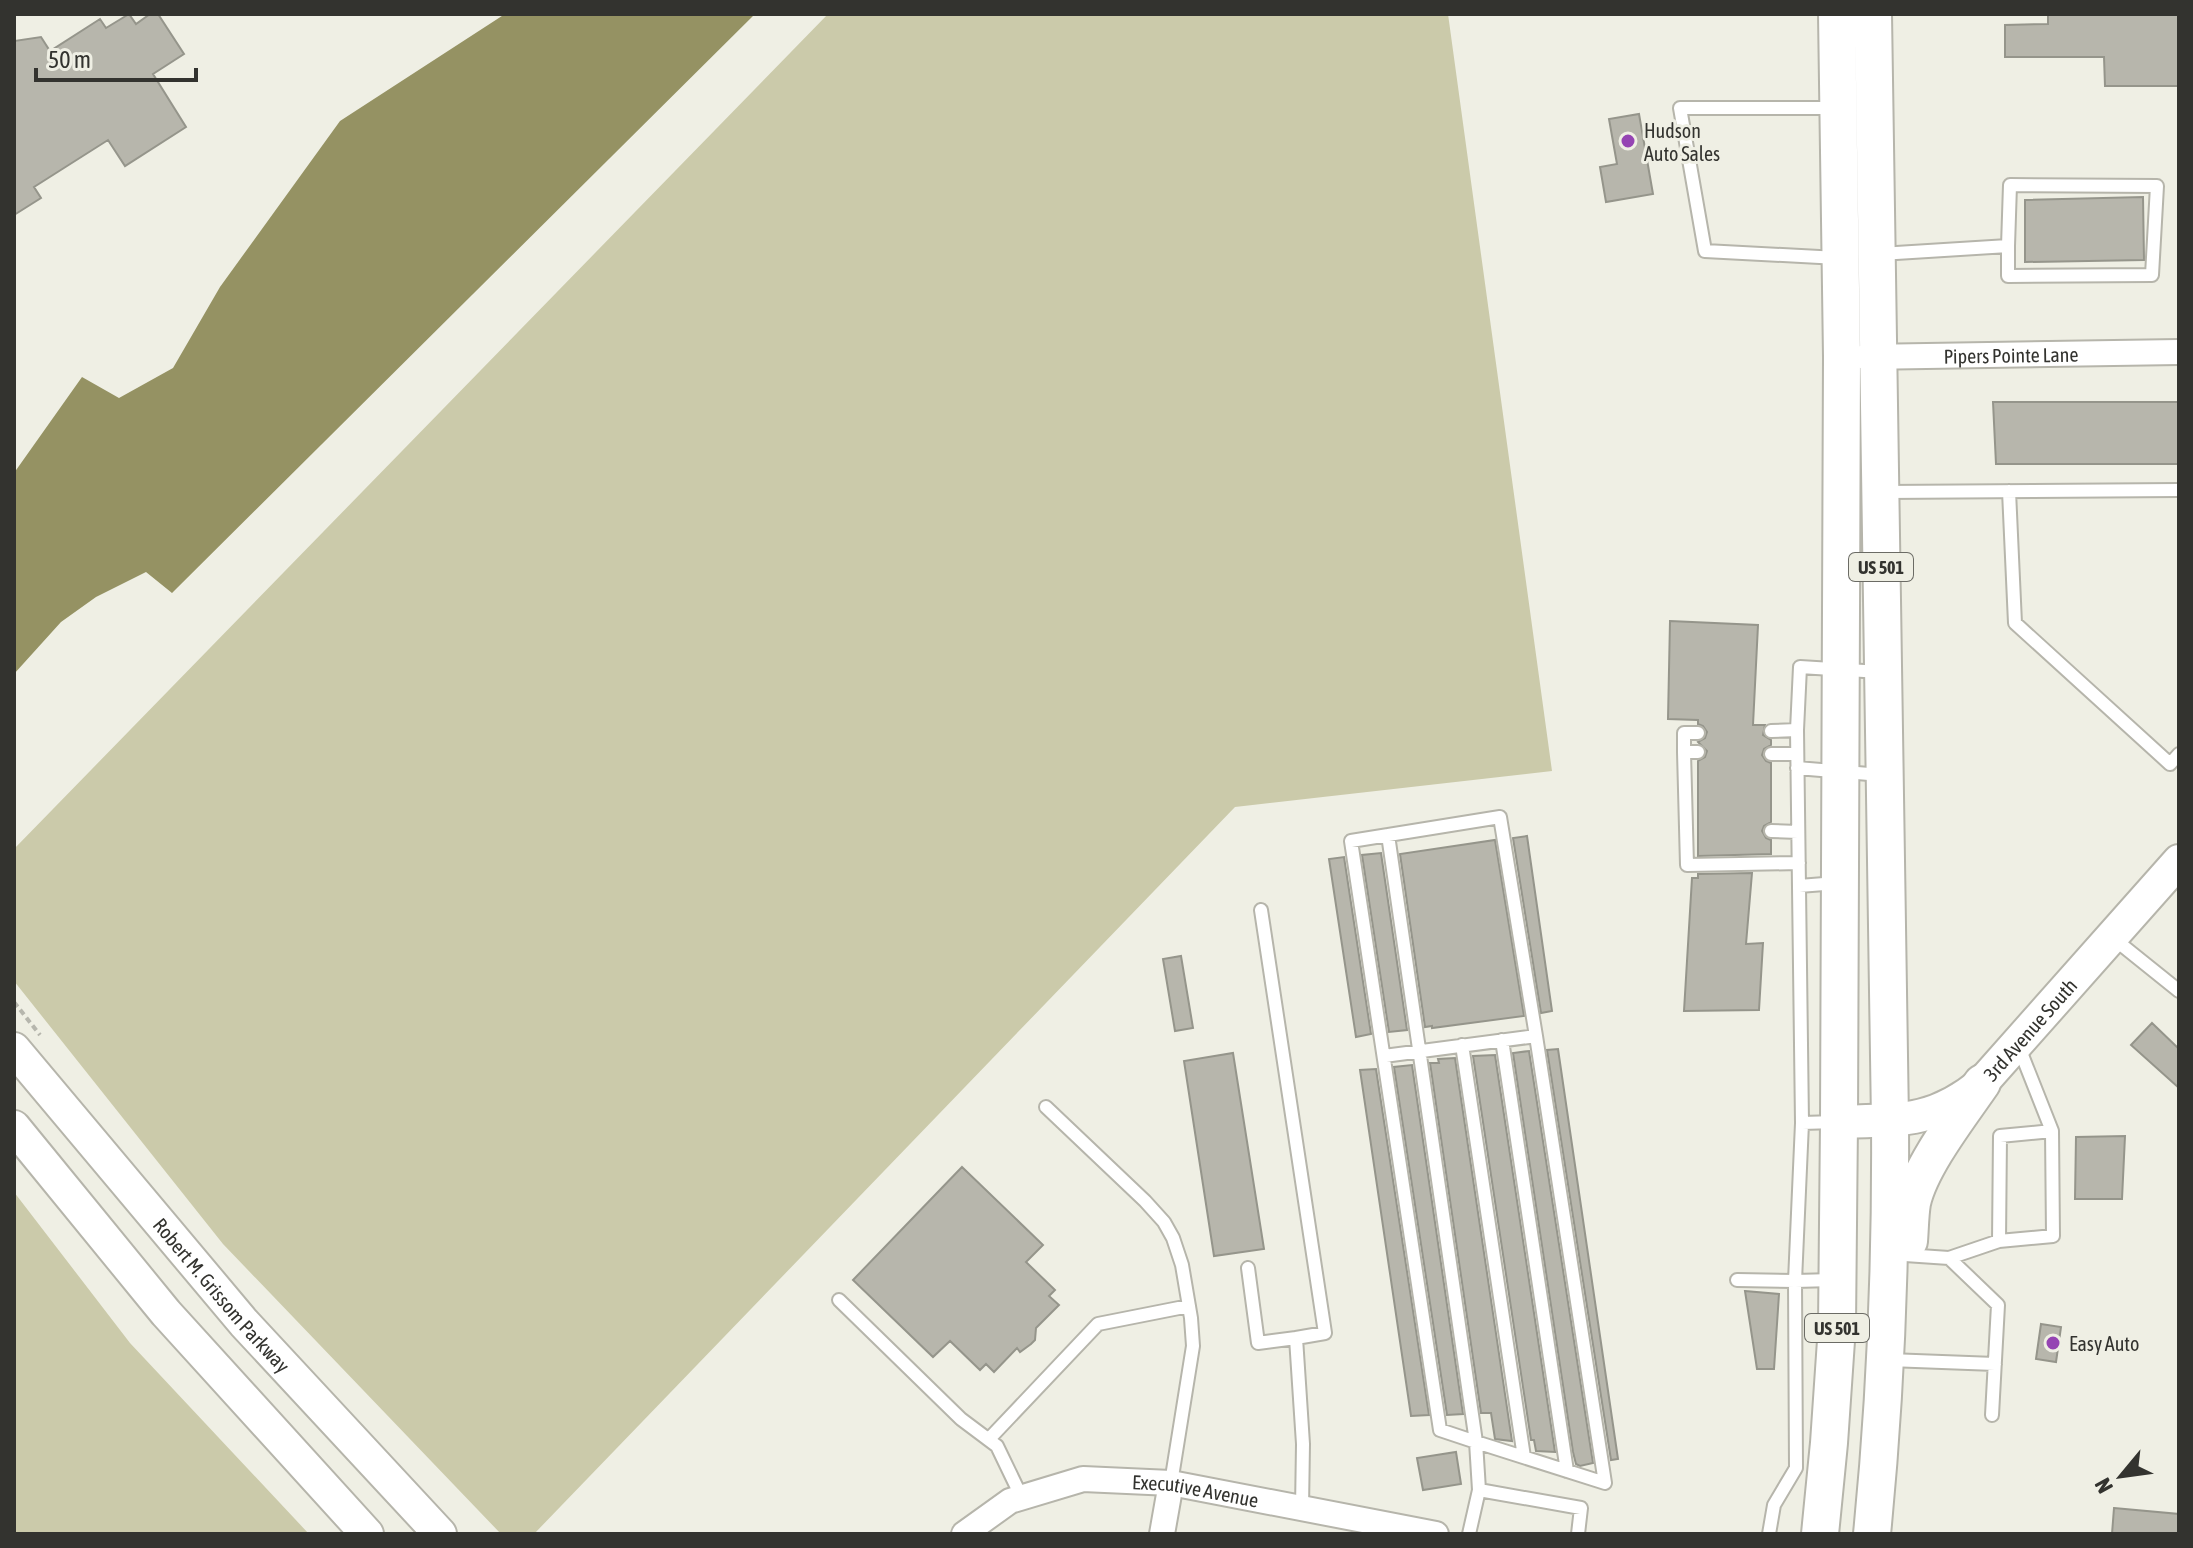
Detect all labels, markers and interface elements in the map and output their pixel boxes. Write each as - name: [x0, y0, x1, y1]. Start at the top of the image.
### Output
- scale bar: [36, 32, 196, 82]
- text: 50 m: [48, 46, 91, 73]
- place label: Hudson Auto Sales: [1644, 119, 1720, 165]
- marker: Hudson Auto Sales: [1619, 132, 1637, 150]
- street label: Pipers Pointe Lane: [1943, 342, 2079, 367]
- road number: US 501: [1849, 553, 1913, 581]
- street label: 3rd Avenue South: [1978, 973, 2081, 1085]
- street label: Robert M. Grissom Parkway: [149, 1213, 295, 1377]
- road number: US 501: [1805, 1314, 1869, 1342]
- place label: Easy Auto: [2069, 1332, 2139, 1355]
- marker: Easy Auto: [2044, 1334, 2062, 1352]
- north arrow: [2081, 1436, 2161, 1516]
- street label: Executive Avenue: [1131, 1470, 1261, 1511]
- text: N: [2089, 1474, 2118, 1498]

